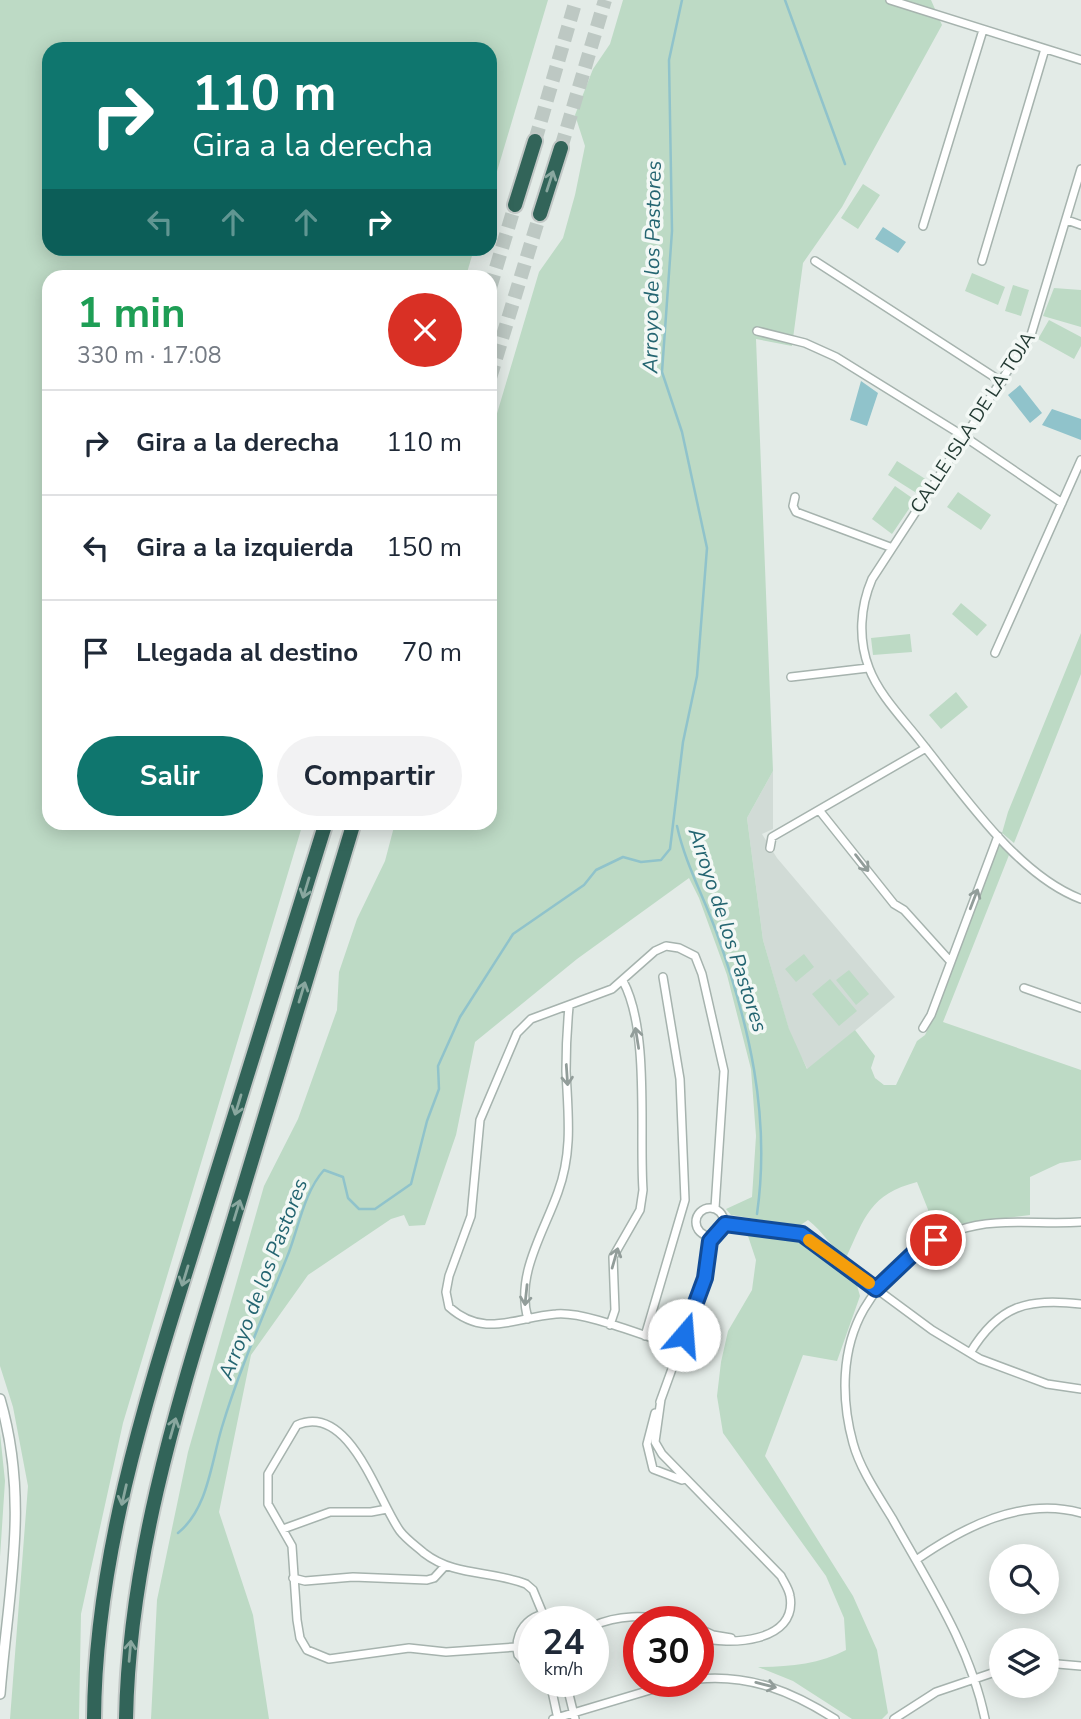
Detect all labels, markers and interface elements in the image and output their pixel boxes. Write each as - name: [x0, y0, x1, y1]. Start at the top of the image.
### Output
- text: 110 m: [192, 60, 336, 127]
- icon: right: [77, 70, 168, 161]
- text: Gira a la derecha: [192, 124, 433, 167]
- water label: Arroyo de los Pastores: [636, 160, 668, 375]
- one-way arrow: [545, 170, 558, 192]
- icon: left: [141, 203, 179, 241]
- icon: ahead: [214, 203, 252, 241]
- icon: ahead: [287, 203, 325, 241]
- icon: right: [360, 203, 398, 241]
- text: 1 min: [77, 285, 186, 342]
- button: close: [388, 293, 462, 367]
- street label: CALLE ISLA DE LA TOJA: [904, 327, 1041, 518]
- text: 330 m · 17:08: [77, 340, 222, 371]
- icon: right: [77, 424, 115, 462]
- text: Gira a la derecha: [136, 425, 339, 460]
- text: 110 m: [386, 425, 462, 460]
- icon: left: [77, 529, 115, 567]
- text: Gira a la izquierda: [136, 530, 354, 565]
- text: 150 m: [386, 530, 462, 565]
- icon: arrive: [77, 634, 115, 672]
- text: Llegada al destino: [136, 635, 358, 670]
- text: 70 m: [402, 635, 462, 670]
- button: Salir: [77, 736, 263, 816]
- button: Compartir: [277, 736, 462, 816]
- water label: Arroyo de los Pastores: [681, 823, 774, 1036]
- one-way arrow: [855, 853, 870, 872]
- one-way arrow: [299, 876, 311, 898]
- one-way arrow: [969, 888, 982, 910]
- one-way arrow: [297, 981, 310, 1003]
- one-way arrow: [630, 1027, 643, 1050]
- one-way arrow: [561, 1063, 574, 1086]
- one-way arrow: [231, 1094, 244, 1116]
- water label: Arroyo de los Pastores: [211, 1175, 314, 1384]
- one-way arrow: [231, 1199, 244, 1221]
- pin: [906, 1210, 966, 1270]
- icon: arrive: [917, 1221, 955, 1259]
- one-way arrow: [610, 1248, 623, 1270]
- one-way arrow: [178, 1264, 190, 1286]
- one-way arrow: [519, 1283, 532, 1306]
- position arrow: [647, 1298, 721, 1372]
- one-way arrow: [167, 1417, 180, 1440]
- one-way arrow: [117, 1483, 130, 1506]
- map controls: [989, 1544, 1059, 1698]
- button: search: [989, 1544, 1059, 1614]
- speed limit sign: 30: [623, 1606, 714, 1697]
- text: 24: [542, 1619, 585, 1666]
- button: layers: [989, 1628, 1059, 1698]
- one-way arrow: [124, 1640, 137, 1663]
- text: km/h: [544, 1657, 583, 1681]
- one-way arrow: [754, 1679, 777, 1692]

